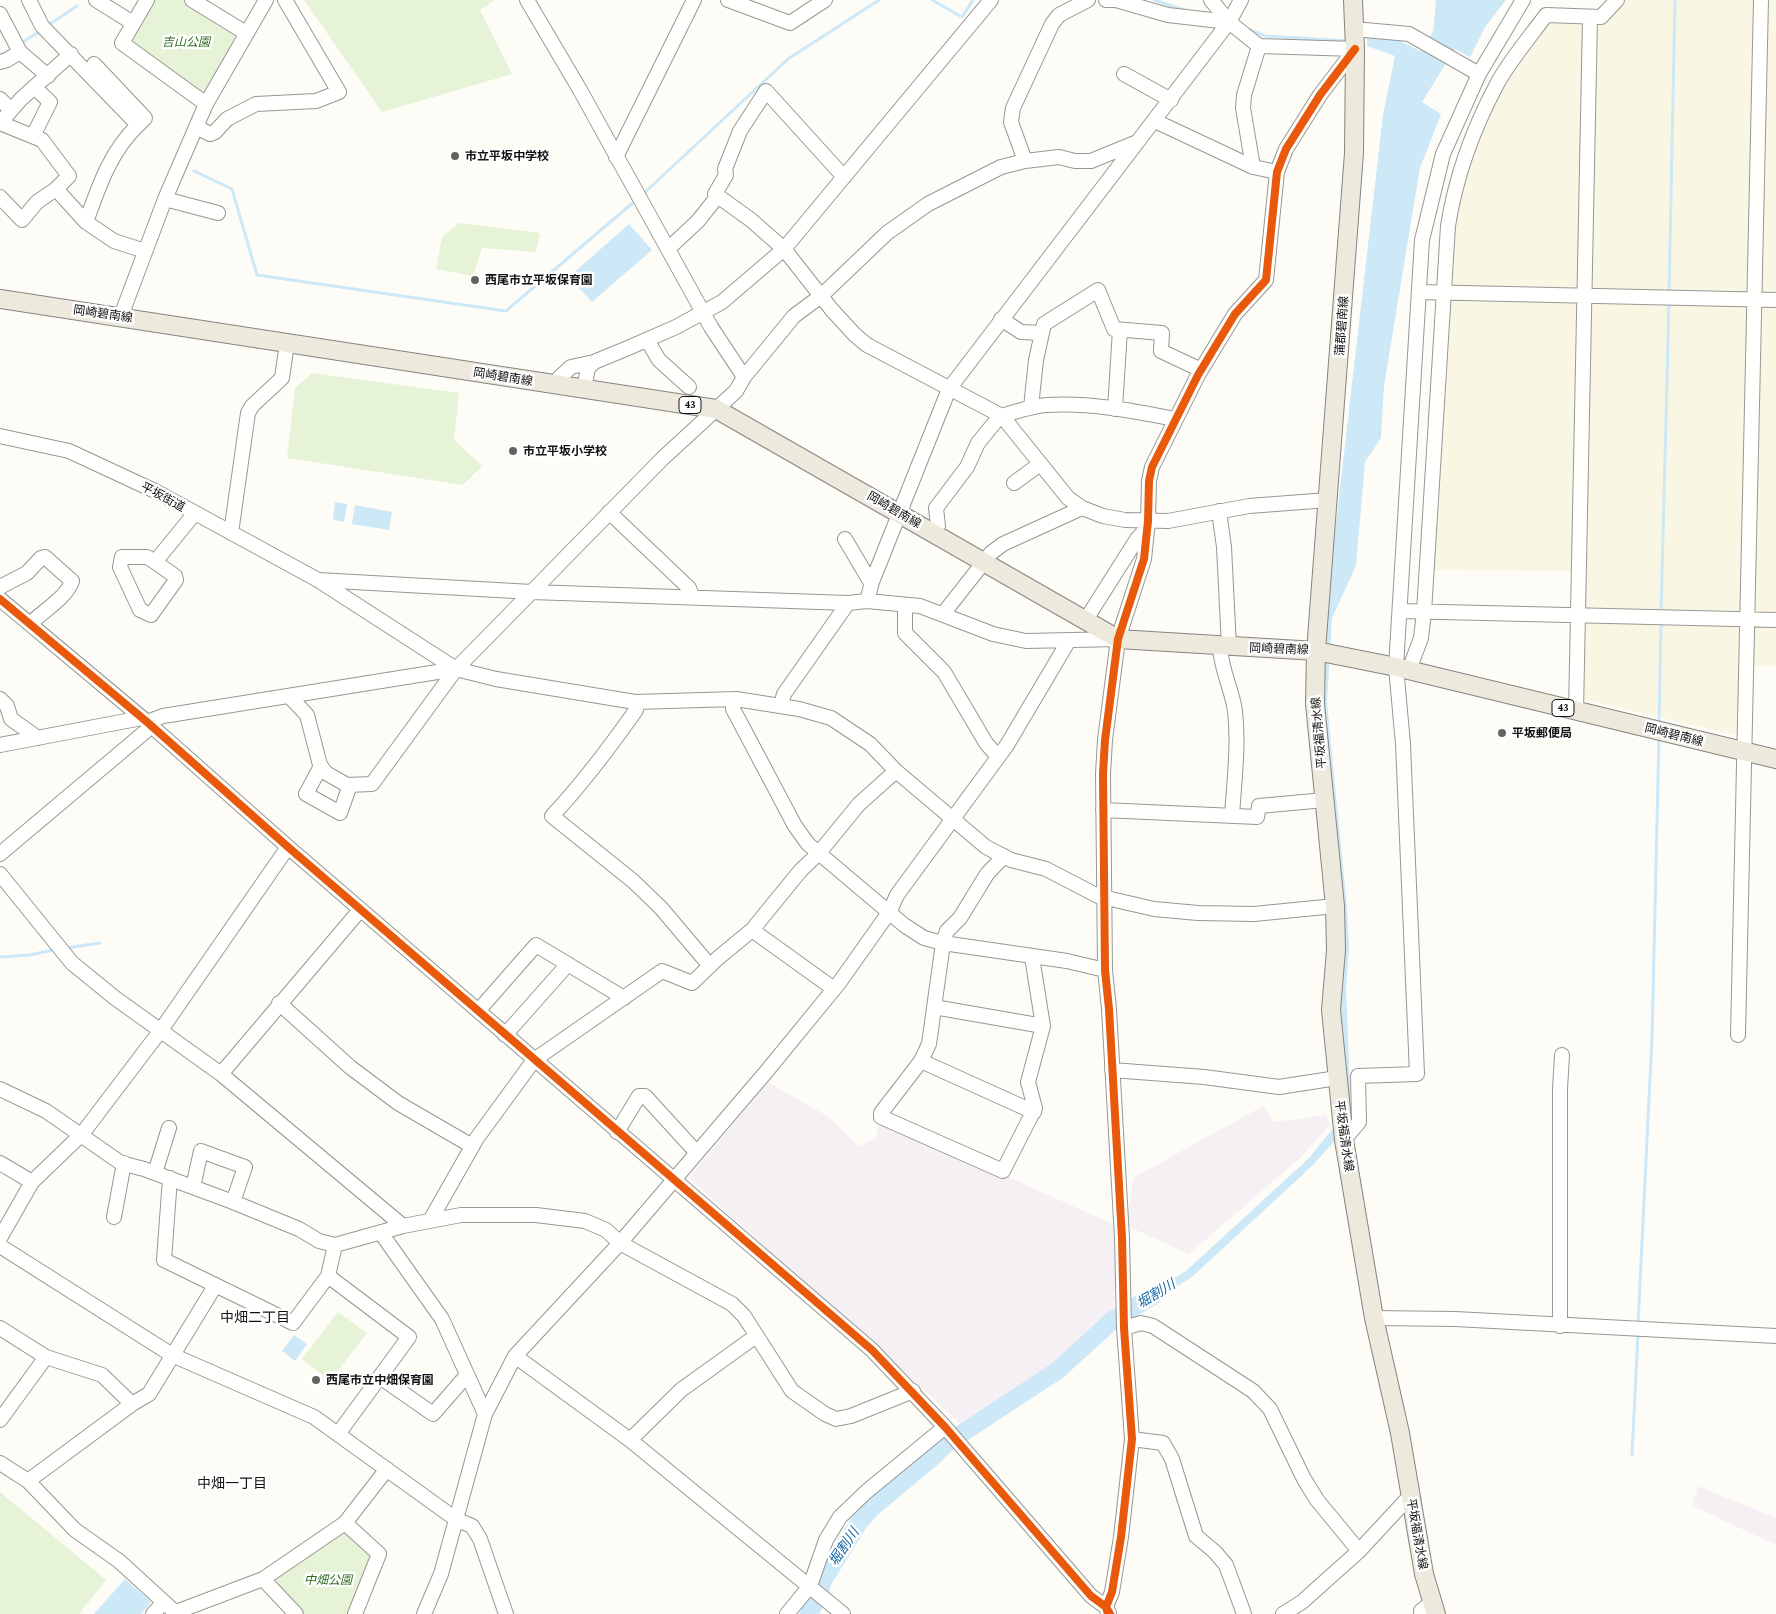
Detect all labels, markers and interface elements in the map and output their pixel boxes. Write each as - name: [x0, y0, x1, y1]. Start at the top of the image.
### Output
- park label: 吉山公園: [162, 35, 210, 49]
- place label: 市立平坂中学校: [465, 149, 549, 163]
- marker: 市立平坂中学校: [449, 150, 461, 162]
- place label: 西尾市立平坂保育園: [485, 273, 593, 287]
- marker: 西尾市立平坂保育園: [469, 274, 481, 286]
- street label: 蒲郡碧南線: [1333, 296, 1351, 356]
- street label: 岡崎碧南線: [72, 303, 134, 325]
- street label: 岡崎碧南線: [472, 365, 534, 389]
- road number: 43: [679, 396, 701, 414]
- place label: 市立平坂小学校: [523, 444, 607, 458]
- marker: 市立平坂小学校: [507, 445, 519, 457]
- street label: 平坂街道: [138, 479, 188, 515]
- street label: 岡崎碧南線: [864, 489, 924, 531]
- street label: 岡崎碧南線: [1249, 641, 1309, 657]
- street label: 平坂福清水線: [1309, 697, 1329, 769]
- road number: 43: [1552, 700, 1574, 716]
- street label: 岡崎碧南線: [1643, 721, 1705, 749]
- place label: 平坂郵便局: [1512, 726, 1572, 740]
- marker: 平坂郵便局: [1496, 727, 1508, 739]
- street label: 平坂福清水線: [1332, 1099, 1356, 1173]
- water label: 堀割川: [1134, 1276, 1178, 1312]
- district label: 中畑二丁目: [220, 1310, 290, 1326]
- place label: 西尾市立中畑保育園: [326, 1373, 434, 1387]
- marker: 西尾市立中畑保育園: [310, 1374, 322, 1386]
- district label: 中畑一丁目: [197, 1476, 267, 1492]
- street label: 平坂福清水線: [1404, 1497, 1430, 1571]
- water label: 堀割川: [825, 1525, 863, 1569]
- park label: 中畑公園: [304, 1573, 352, 1587]

